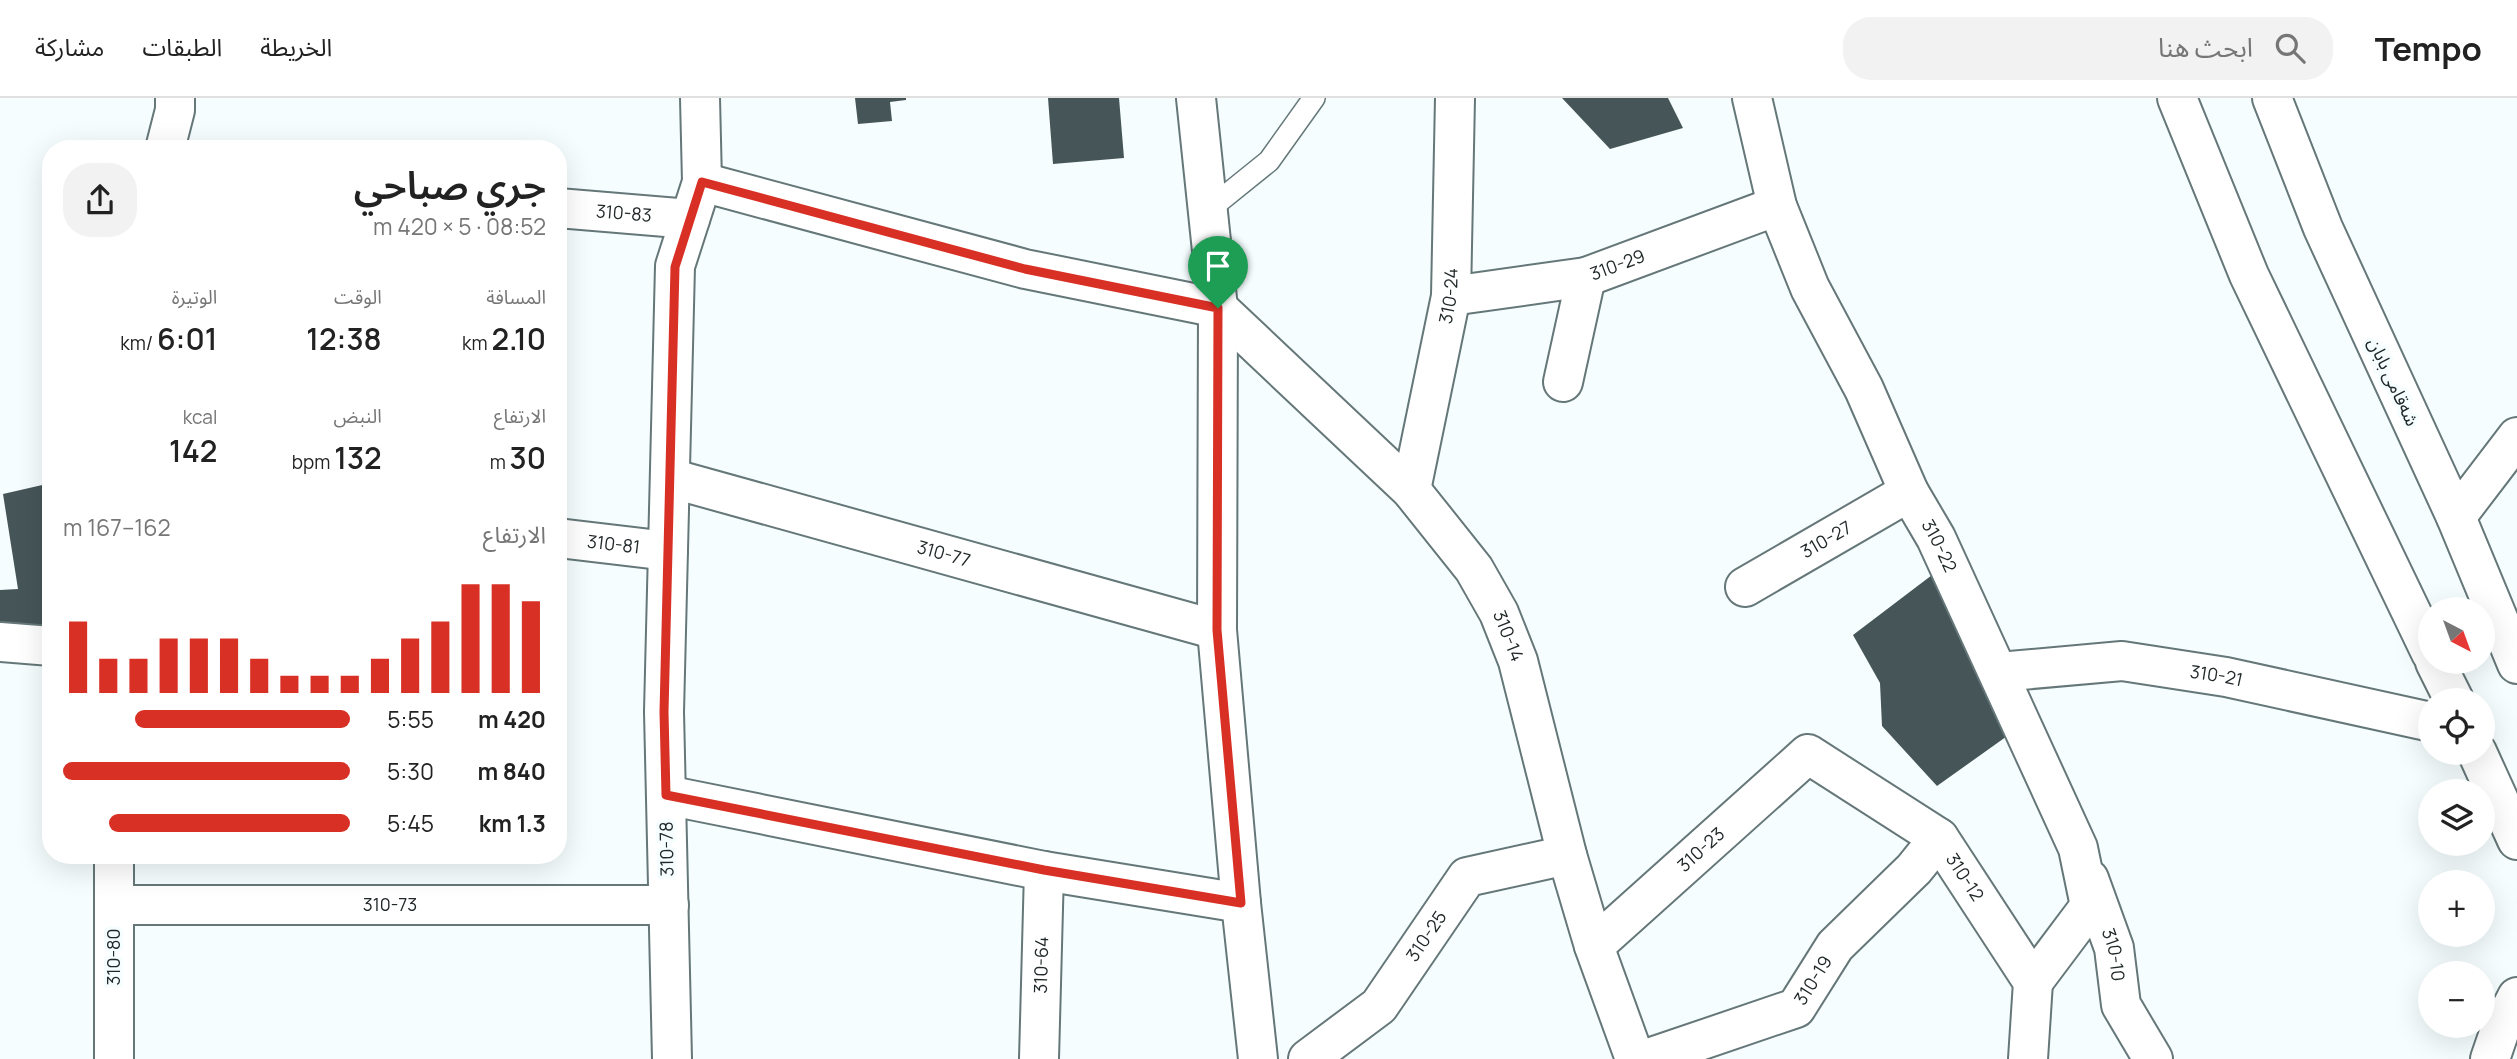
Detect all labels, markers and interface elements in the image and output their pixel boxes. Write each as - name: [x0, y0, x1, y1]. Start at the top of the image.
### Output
- search box: [1843, 17, 2333, 80]
- text: Tempo: [2375, 26, 2482, 71]
- text: ابحث هنا: [2158, 29, 2253, 65]
- icon: search: [2271, 29, 2309, 67]
- text: مشاركة: [35, 30, 104, 63]
- text: الطبقات: [142, 30, 222, 63]
- text: الخريطة: [260, 30, 332, 63]
- text: جري صباحي: [354, 158, 546, 210]
- button: share: [63, 163, 137, 237]
- street label: 310-83: [595, 198, 653, 227]
- text: 08:52 · 5 × 420 m: [373, 210, 546, 242]
- pin: [1188, 236, 1248, 308]
- street label: 310-29: [1586, 243, 1648, 286]
- icon: arrive: [1199, 247, 1237, 285]
- street label: 310-24: [1433, 268, 1463, 326]
- text: الوتيرة: [172, 284, 217, 310]
- text: الوقت: [334, 284, 382, 310]
- text: المسافة: [486, 284, 546, 310]
- text: 6:01: [157, 318, 217, 359]
- text: 12:38: [306, 318, 382, 359]
- text: 2.10: [491, 318, 546, 359]
- text: /km: [120, 330, 157, 356]
- text: km: [462, 330, 491, 356]
- street label: شەقامی بابان: [2363, 333, 2425, 430]
- text: النبض: [333, 403, 382, 429]
- text: الارتفاع: [494, 403, 546, 429]
- text: kcal: [183, 404, 217, 430]
- text: 142: [169, 430, 217, 471]
- text: 132: [334, 437, 382, 478]
- text: 30: [510, 437, 546, 478]
- text: bpm: [292, 449, 334, 475]
- text: m: [490, 449, 510, 475]
- text: 162–167 m: [63, 511, 171, 543]
- street label: 310-27: [1796, 515, 1856, 563]
- street label: 310-22: [1917, 515, 1963, 576]
- text: الارتفاع: [483, 518, 546, 550]
- street label: 310-81: [586, 529, 641, 559]
- street label: 310-77: [915, 534, 973, 572]
- north arrow: [2418, 597, 2496, 674]
- map controls: [2418, 597, 2495, 1038]
- street label: 310-14: [1488, 606, 1530, 665]
- street label: 310-21: [2189, 659, 2245, 691]
- button: locate: [2418, 688, 2495, 765]
- text: 5:55: [387, 703, 434, 735]
- text: 420 m: [478, 703, 546, 735]
- text: 5:30: [387, 755, 434, 787]
- text: 840 m: [477, 755, 546, 787]
- button: layers: [2418, 779, 2495, 856]
- text: 5:45: [387, 807, 434, 839]
- text: 1.3 km: [479, 807, 546, 839]
- street label: 310-78: [654, 821, 678, 877]
- street label: 310-23: [1672, 822, 1729, 877]
- street label: 310-12: [1941, 848, 1990, 905]
- button: +: [2418, 870, 2495, 947]
- street label: 310-73: [363, 892, 417, 916]
- street label: 310-25: [1400, 906, 1451, 966]
- street label: 310-10: [2097, 925, 2131, 982]
- street label: 310-80: [101, 929, 125, 985]
- street label: 310-64: [1028, 936, 1053, 994]
- street label: 310-19: [1788, 951, 1837, 1009]
- button: −: [2418, 961, 2495, 1038]

